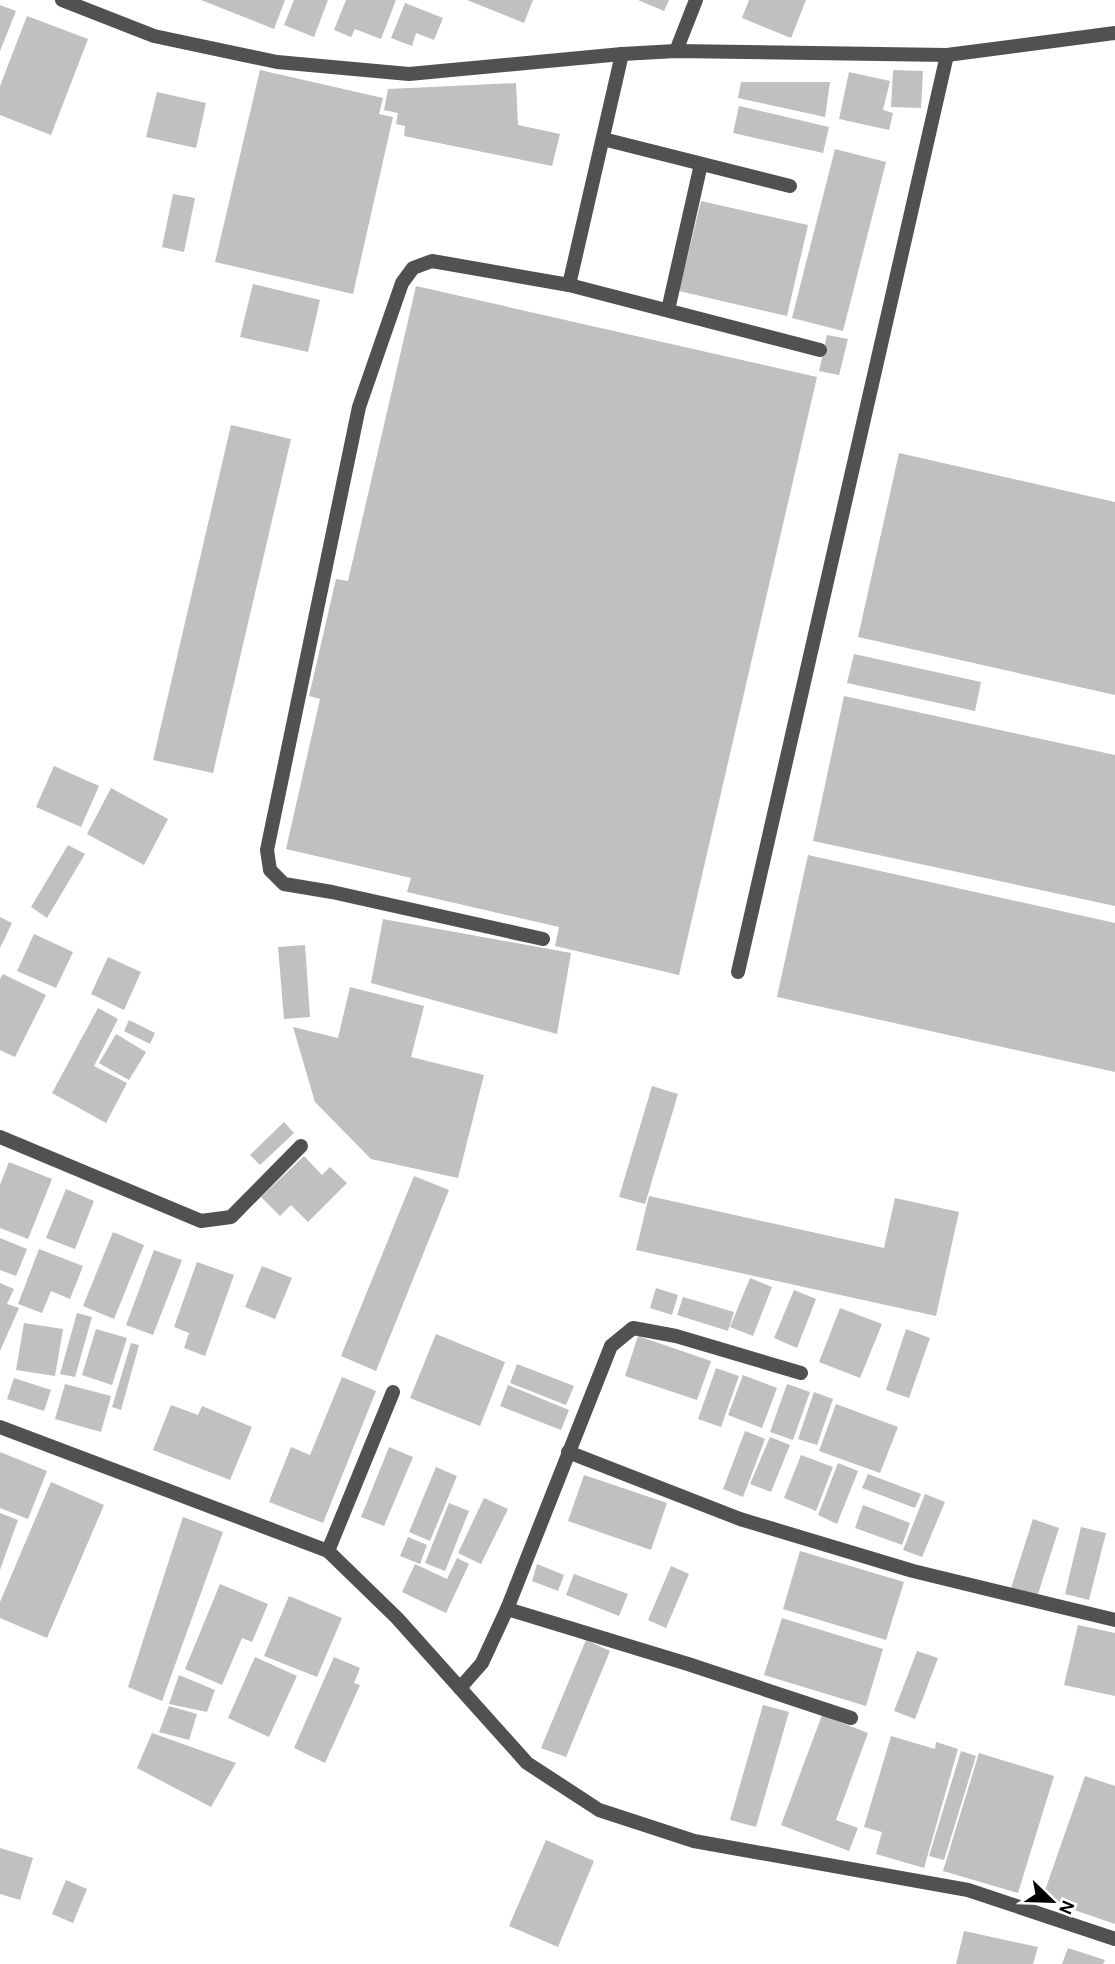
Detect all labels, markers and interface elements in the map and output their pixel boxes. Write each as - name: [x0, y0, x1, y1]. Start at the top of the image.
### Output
- north arrow: [1017, 1866, 1087, 1936]
- text: N: [1054, 1897, 1080, 1918]

